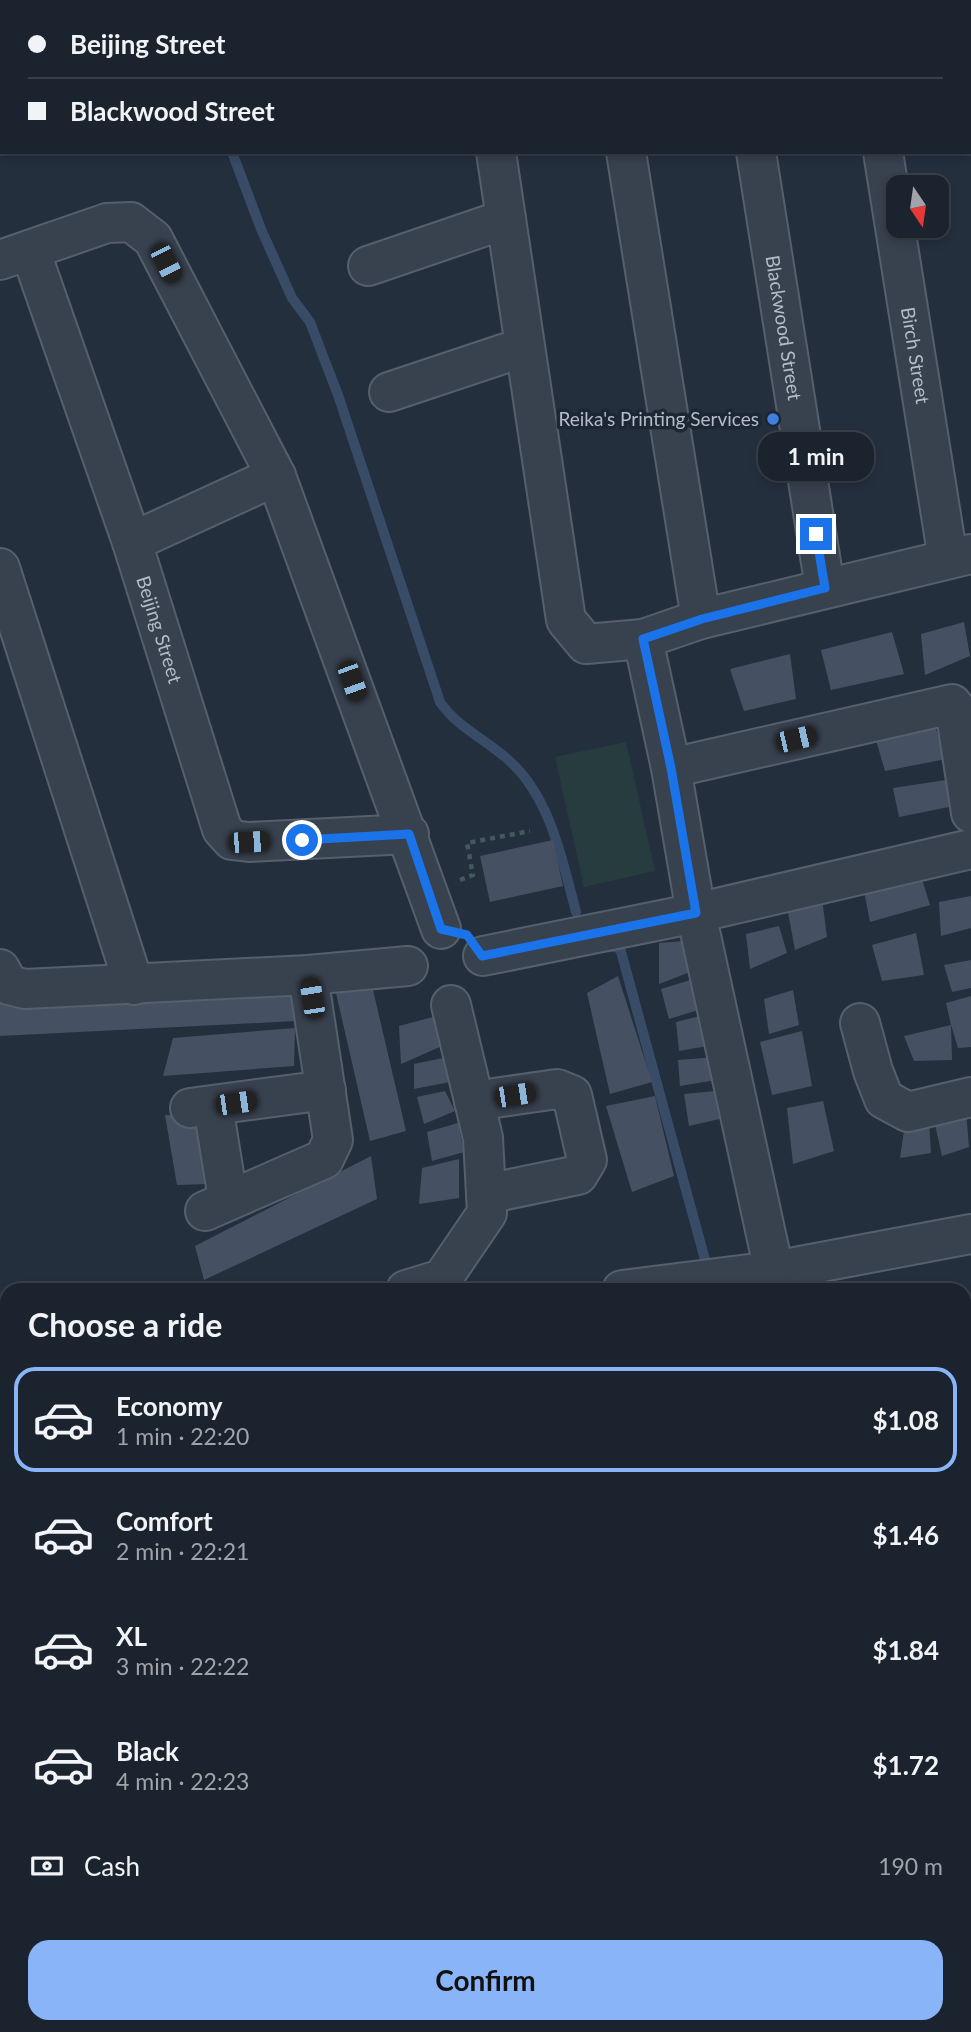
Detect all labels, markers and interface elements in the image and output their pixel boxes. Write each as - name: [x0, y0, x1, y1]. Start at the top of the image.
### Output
- text: Beijing Street: [70, 28, 225, 60]
- text: Blackwood Street: [70, 95, 275, 127]
- north arrow: [886, 175, 948, 238]
- map controls: [886, 175, 949, 238]
- car: [148, 240, 185, 286]
- street label: Blackwood Street: [761, 253, 807, 402]
- street label: Birch Street: [897, 305, 935, 406]
- place label: Reika's Printing Services: [558, 407, 759, 430]
- marker: Reika's Printing Services: [765, 411, 781, 427]
- callout: 1 min: [758, 433, 874, 482]
- text: 1 min: [787, 442, 845, 470]
- route end: [800, 518, 832, 550]
- street label: Beijing Street: [132, 573, 188, 686]
- car: [335, 658, 370, 704]
- car: [774, 724, 819, 754]
- route start: [286, 824, 318, 856]
- car: [228, 830, 271, 854]
- car: [299, 976, 326, 1020]
- car: [493, 1081, 538, 1109]
- car: [214, 1090, 259, 1116]
- text: Choose a ride: [28, 1305, 222, 1344]
- icon: car: [32, 1388, 95, 1451]
- text: Economy: [116, 1390, 222, 1422]
- text: $1.08: [873, 1404, 939, 1436]
- text: 1 min · 22:20: [116, 1422, 249, 1450]
- icon: car: [32, 1503, 95, 1566]
- text: Comfort: [116, 1505, 213, 1537]
- text: $1.46: [873, 1519, 939, 1551]
- text: 2 min · 22:21: [116, 1537, 249, 1565]
- icon: car: [32, 1618, 95, 1681]
- text: XL: [116, 1620, 147, 1652]
- text: $1.84: [873, 1634, 939, 1666]
- text: 3 min · 22:22: [116, 1652, 249, 1680]
- icon: car: [32, 1733, 95, 1796]
- text: Black: [116, 1735, 179, 1767]
- text: $1.72: [873, 1749, 939, 1781]
- text: 4 min · 22:23: [116, 1767, 249, 1795]
- icon: cash: [28, 1847, 66, 1885]
- text: Cash: [84, 1850, 140, 1882]
- text: 190 m: [878, 1852, 943, 1880]
- button: Confirm: [28, 1940, 943, 2020]

